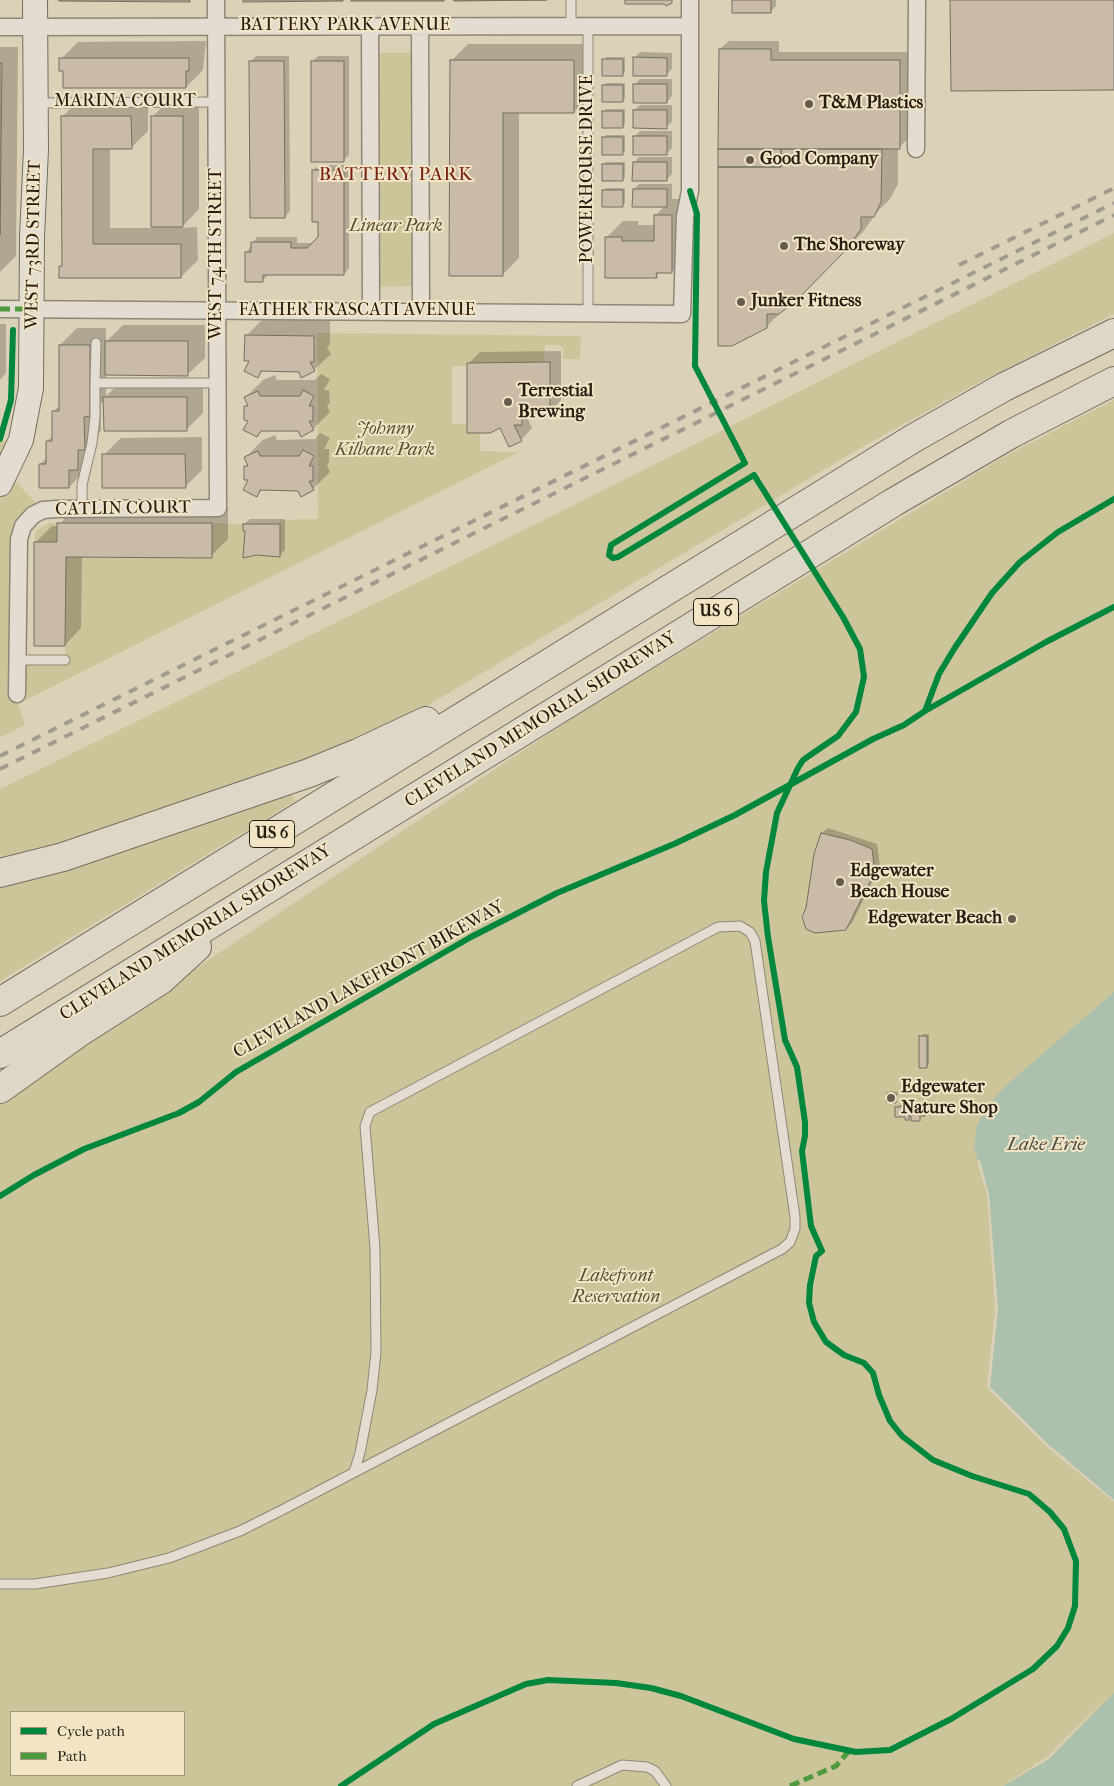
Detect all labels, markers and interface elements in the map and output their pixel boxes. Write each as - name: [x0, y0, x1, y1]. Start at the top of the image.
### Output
- street label: BATTERY PARK AVENUE: [240, 15, 450, 37]
- street label: POWERHOUSE DRIVE: [577, 75, 599, 263]
- street label: MARINA COURT: [54, 91, 196, 113]
- place label: T&M Plastics: [819, 93, 923, 115]
- marker: T&M Plastics: [803, 98, 815, 110]
- place label: Good Company: [760, 149, 878, 171]
- marker: Good Company: [744, 154, 756, 166]
- street label: WEST 73RD STREET: [22, 160, 46, 330]
- district label: BATTERY PARK: [317, 164, 475, 186]
- street label: WEST 74TH STREET: [206, 168, 228, 340]
- park label: Linear Park: [349, 216, 443, 238]
- place label: The Shoreway: [794, 235, 905, 257]
- marker: The Shoreway: [778, 240, 790, 252]
- place label: Junker Fitness: [751, 291, 861, 313]
- marker: Junker Fitness: [735, 296, 747, 308]
- street label: FATHER FRASCATI AVENUE: [239, 300, 475, 322]
- place label: Terrestial Brewing: [518, 381, 593, 424]
- marker: Terrestial Brewing: [502, 396, 514, 408]
- park label: Johnny Kilbane Park: [335, 419, 435, 462]
- street label: CATLIN COURT: [55, 497, 191, 521]
- road number: US 6: [694, 598, 738, 626]
- street label: CLEVELAND MEMORIAL SHOREWAY: [401, 627, 681, 813]
- road number: US 6: [250, 821, 294, 848]
- street label: CLEVELAND MEMORIAL SHOREWAY: [56, 840, 336, 1026]
- place label: Edgewater Beach House: [850, 861, 949, 904]
- marker: Edgewater Beach House: [834, 876, 846, 888]
- street label: CLEVELAND LAKEFRONT BIKEWAY: [230, 896, 508, 1064]
- place label: Edgewater Beach: [868, 908, 1002, 930]
- marker: Edgewater Beach: [1006, 913, 1018, 925]
- place label: Edgewater Nature Shop: [901, 1077, 998, 1120]
- marker: Edgewater Nature Shop: [885, 1092, 897, 1104]
- water label: Lake Erie: [1007, 1134, 1085, 1156]
- park label: Lakefront Reservation: [572, 1266, 660, 1308]
- legend: [10, 1711, 185, 1776]
- text: Cycle path: [57, 1722, 125, 1740]
- text: Path: [57, 1747, 87, 1765]

